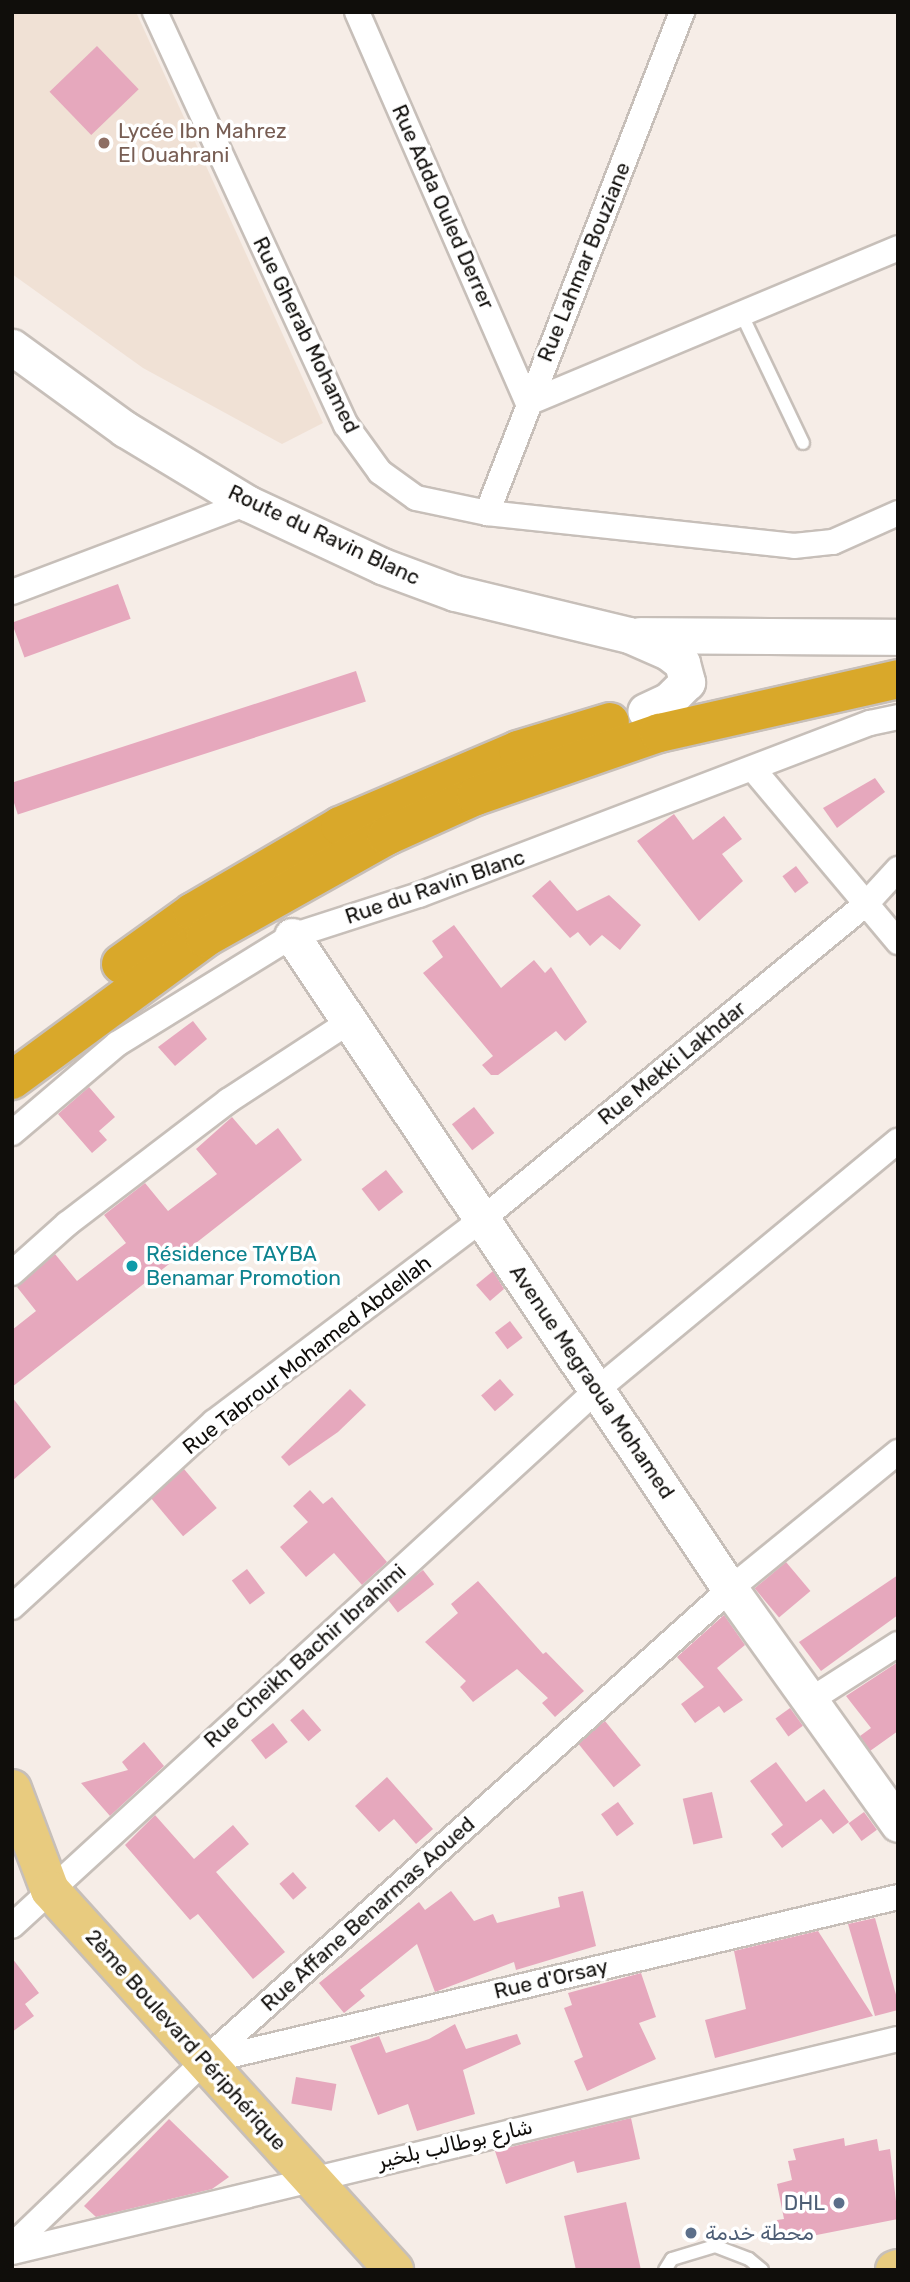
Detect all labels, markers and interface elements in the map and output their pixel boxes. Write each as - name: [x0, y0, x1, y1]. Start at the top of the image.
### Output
- street label: Rue Adda Ouled Derrer: [386, 100, 500, 314]
- place label: Lycée Ibn Mahrez El Ouahrani: [118, 118, 287, 168]
- marker: Lycée Ibn Mahrez El Ouahrani: [96, 135, 112, 151]
- street label: Rue Lahmar Bouziane: [532, 158, 636, 366]
- street label: Rue Gherab Mohamed: [248, 233, 364, 437]
- street label: Route du Ravin Blanc: [224, 480, 424, 590]
- street label: Rue du Ravin Blanc: [342, 844, 528, 930]
- street label: Rue Mekki Lakhdar: [593, 996, 751, 1130]
- place label: Résidence TAYBA Benamar Promotion: [146, 1241, 341, 1291]
- street label: Rue Tabrour Mohamed Abdellah: [177, 1250, 437, 1460]
- marker: Résidence TAYBA Benamar Promotion: [124, 1258, 140, 1274]
- street label: Avenue Megraoua Mohamed: [504, 1260, 680, 1504]
- street label: Rue Cheikh Bachir Ibrahimi: [199, 1559, 411, 1753]
- street label: Rue Affane Benarmas Aoued: [256, 1811, 480, 2017]
- street label: 2ème Boulevard Périphérique: [80, 1924, 292, 2156]
- street label: Rue d'Orsay: [492, 1954, 610, 2004]
- street label: شارع بوطالب بلخير: [375, 2114, 535, 2174]
- place label: DHL: [784, 2190, 825, 2216]
- marker: DHL: [831, 2195, 847, 2211]
- place label: محطة خدمة: [705, 2220, 814, 2246]
- marker: محطة خدمة: [683, 2225, 699, 2241]

